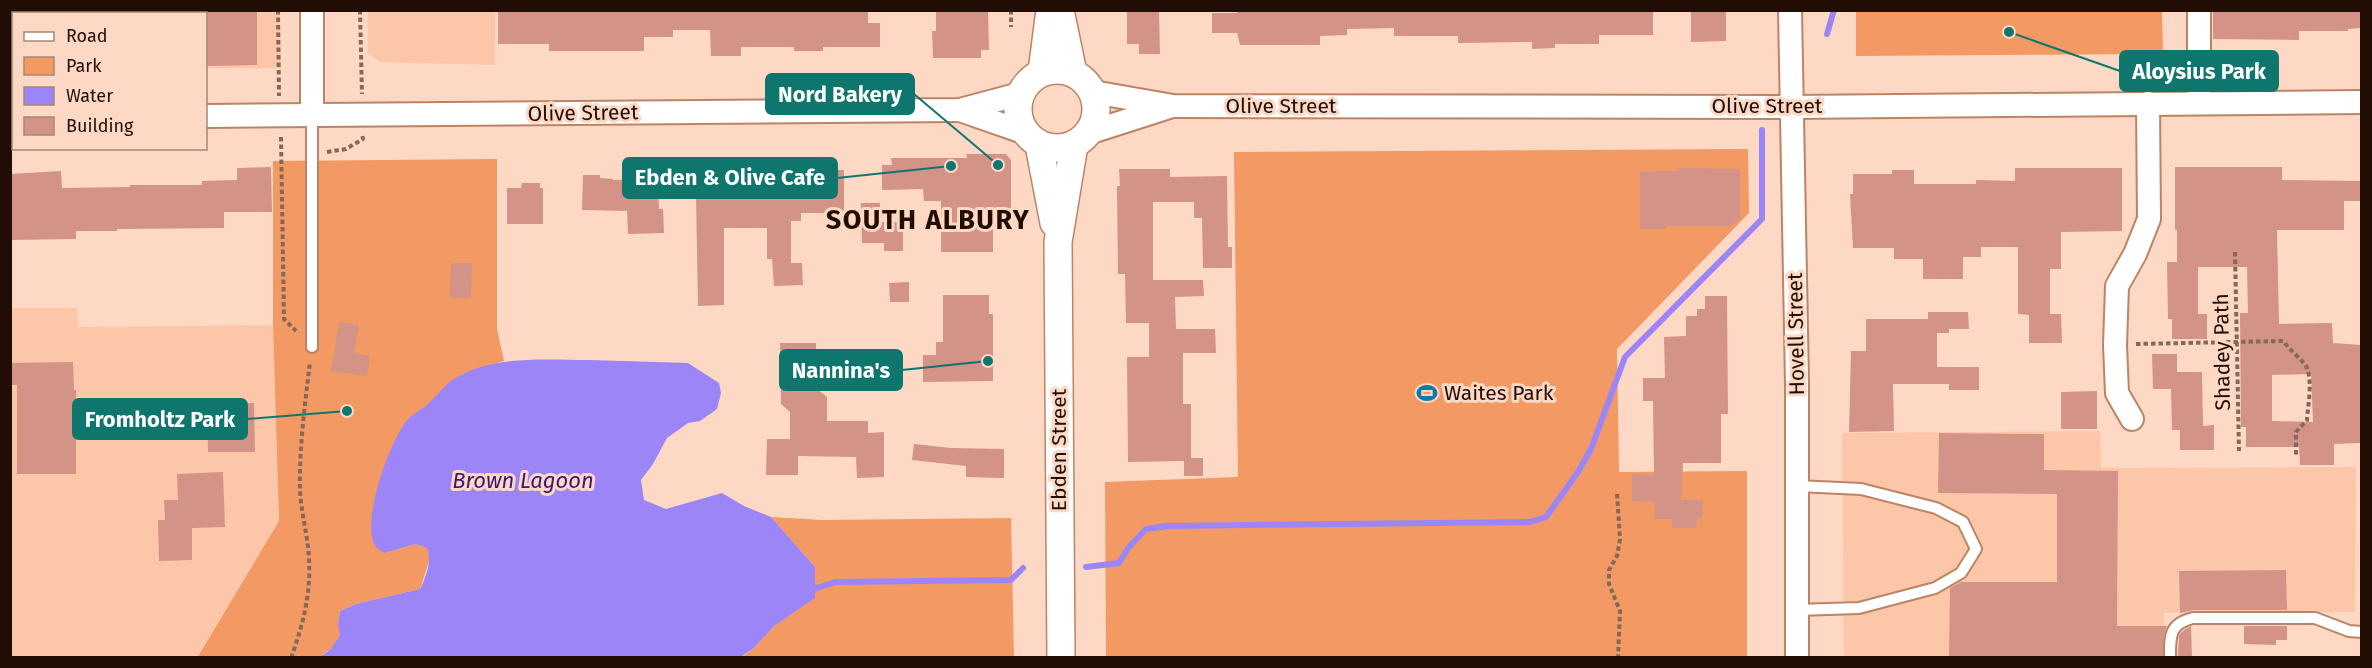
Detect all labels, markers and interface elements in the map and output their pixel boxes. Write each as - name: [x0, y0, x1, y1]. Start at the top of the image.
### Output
- legend: [12, 12, 207, 150]
- text: Road: [66, 25, 108, 47]
- callout: Aloysius Park: [2120, 51, 2278, 91]
- text: Park: [66, 55, 102, 77]
- text: Aloysius Park: [2131, 58, 2267, 85]
- callout: Nord Bakery: [766, 74, 914, 114]
- text: Nord Bakery: [778, 81, 903, 108]
- text: Water: [66, 85, 113, 107]
- street label: Olive Street: [1226, 93, 1337, 119]
- street label: Olive Street: [1712, 93, 1823, 119]
- street label: Olive Street: [527, 99, 639, 127]
- text: Building: [66, 115, 134, 137]
- callout: Ebden & Olive Cafe: [623, 158, 837, 198]
- text: Ebden & Olive Cafe: [635, 164, 825, 191]
- district label: SOUTH ALBURY: [826, 204, 1030, 236]
- street label: Hovell Street: [1782, 272, 1810, 396]
- street label: Shadey Path: [2208, 293, 2236, 411]
- callout: Nannina's: [780, 350, 902, 390]
- text: Nannina's: [792, 357, 891, 384]
- place label: Waites Park: [1444, 380, 1554, 406]
- sports icon: Waites Park: [1415, 381, 1439, 405]
- street label: Ebden Street: [1046, 388, 1072, 511]
- callout: Fromholtz Park: [73, 399, 247, 439]
- text: Fromholtz Park: [85, 406, 236, 433]
- water label: Brown Lagoon: [452, 467, 594, 494]

